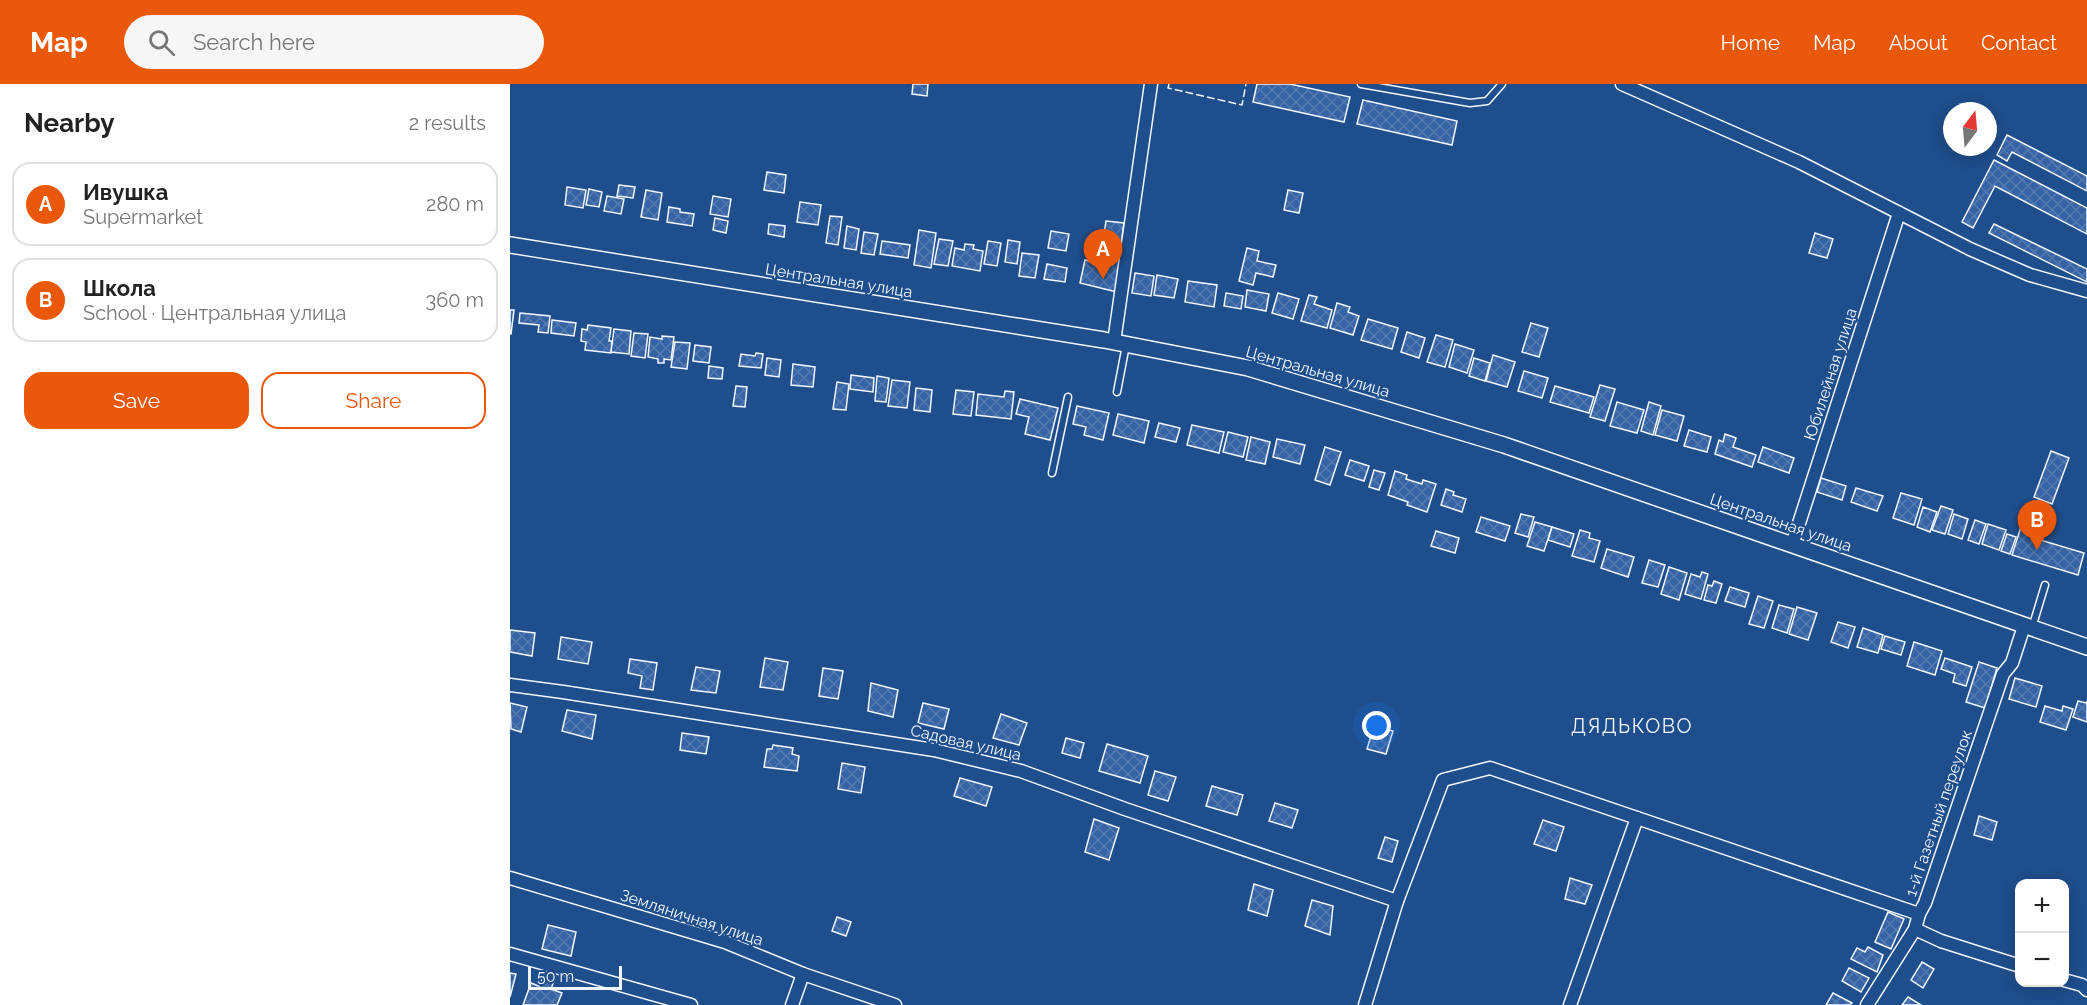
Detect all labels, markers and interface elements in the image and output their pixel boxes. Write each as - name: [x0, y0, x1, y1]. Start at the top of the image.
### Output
- search box: [124, 15, 544, 69]
- text: Map: [30, 26, 88, 59]
- icon: search: [145, 26, 178, 59]
- text: Search here: [193, 29, 315, 55]
- text: Home: [1721, 30, 1780, 55]
- text: Map: [1813, 30, 1856, 55]
- text: About: [1889, 30, 1948, 55]
- text: Contact: [1981, 30, 2057, 55]
- north arrow: [1943, 102, 1997, 156]
- text: Nearby: [24, 108, 114, 138]
- text: 2 results: [409, 111, 486, 135]
- text: Ивушка: [83, 179, 168, 205]
- text: A: [39, 192, 52, 216]
- text: 280 m: [426, 192, 484, 216]
- text: Supermarket: [83, 205, 203, 229]
- pin: A: [1084, 230, 1122, 279]
- street label: Центральная улица: [764, 259, 914, 302]
- text: Школа: [83, 275, 156, 301]
- text: B: [39, 288, 52, 312]
- text: 360 m: [426, 288, 484, 312]
- text: School · Центральная улица: [83, 301, 346, 325]
- street label: Юбилейная улица: [1800, 306, 1861, 443]
- street label: Центральная улица: [1244, 342, 1392, 401]
- button: Save: [24, 372, 249, 429]
- button: Share: [261, 372, 486, 429]
- street label: Центральная улица: [1707, 489, 1854, 556]
- pin: B: [2018, 500, 2056, 550]
- your location: [1362, 711, 1391, 740]
- district label: ДЯДЬКОВО: [1571, 714, 1693, 738]
- street label: Садовая улица: [909, 721, 1023, 764]
- street label: 1-й Газетный переулок: [1901, 727, 1976, 899]
- map controls: [2015, 879, 2069, 987]
- button: +: [2015, 879, 2069, 933]
- street label: Земляничная улица: [618, 885, 766, 950]
- button: −: [2015, 933, 2069, 987]
- scale bar: [528, 963, 622, 990]
- text: 50 m: [537, 967, 574, 986]

